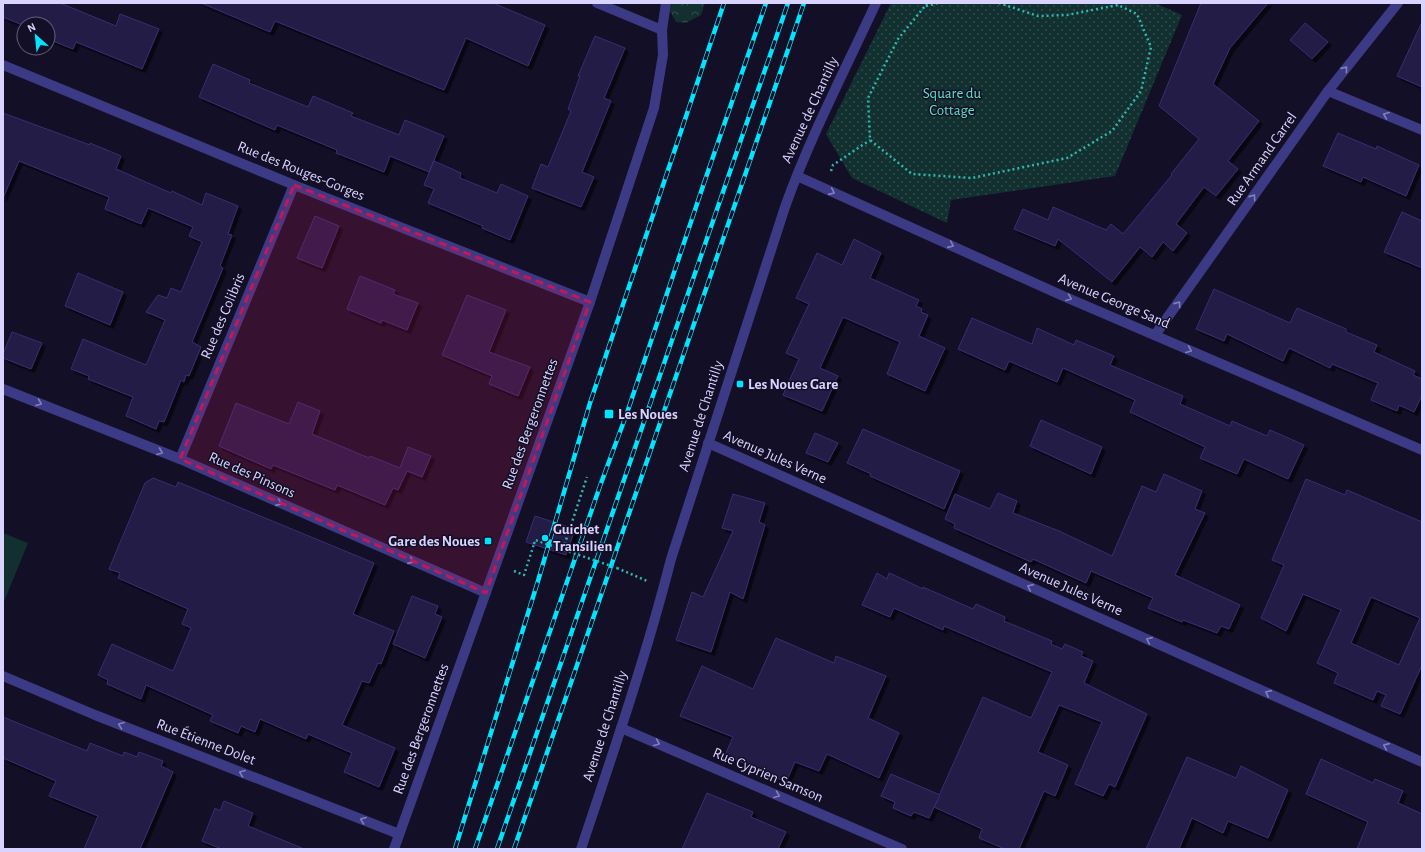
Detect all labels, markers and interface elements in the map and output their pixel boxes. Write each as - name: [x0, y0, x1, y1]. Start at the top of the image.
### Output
- north arrow: [16, 16, 56, 56]
- text: N: [26, 21, 38, 34]
- street label: Avenue de Chantilly: [779, 54, 841, 166]
- one-way arrow: [1341, 67, 1348, 74]
- park label: Square du Cottage: [923, 86, 982, 118]
- street label: Rue Armand Carrel: [1224, 110, 1300, 208]
- one-way arrow: [1383, 112, 1391, 120]
- street label: Rue des Rouges-Gorges: [235, 139, 367, 203]
- one-way arrow: [828, 187, 836, 195]
- one-way arrow: [1248, 195, 1255, 202]
- one-way arrow: [946, 240, 954, 248]
- street label: Rue des Colibris: [198, 271, 248, 361]
- street label: Avenue George Sand: [1056, 271, 1172, 331]
- one-way arrow: [1066, 294, 1073, 302]
- one-way arrow: [1173, 301, 1180, 308]
- one-way arrow: [1185, 345, 1192, 353]
- street label: Rue des Bergeronnettes: [499, 357, 561, 491]
- street label: Avenue de Chantilly: [676, 358, 726, 473]
- place label: Les Noues Gare: [748, 377, 838, 392]
- marker: Les Noues Gare: [735, 379, 745, 389]
- one-way arrow: [36, 399, 43, 407]
- place label: Les Noues: [618, 407, 678, 422]
- marker: Les Noues: [603, 408, 615, 420]
- street label: Avenue Jules Verne: [721, 428, 829, 487]
- one-way arrow: [156, 447, 163, 455]
- street label: Rue des Pinsons: [206, 449, 298, 501]
- one-way arrow: [275, 498, 283, 506]
- place label: Guichet Transilien: [553, 522, 612, 554]
- marker: Guichet Transilien: [540, 533, 550, 543]
- place label: Gare des Noues: [388, 534, 480, 549]
- marker: Gare des Noues: [483, 536, 493, 546]
- one-way arrow: [407, 556, 415, 564]
- street label: Avenue Jules Verne: [1017, 560, 1125, 619]
- one-way arrow: [1027, 584, 1035, 592]
- one-way arrow: [1146, 637, 1153, 645]
- street label: Rue des Bergeronnettes: [390, 662, 452, 796]
- street label: Avenue de Chantilly: [580, 668, 630, 783]
- one-way arrow: [1264, 690, 1272, 698]
- street label: Rue Étienne Dolet: [155, 714, 258, 768]
- one-way arrow: [117, 721, 124, 729]
- one-way arrow: [653, 738, 661, 746]
- one-way arrow: [1383, 743, 1391, 751]
- street label: Rue Cyprien Samson: [711, 745, 825, 805]
- one-way arrow: [238, 769, 245, 777]
- one-way arrow: [772, 790, 780, 798]
- one-way arrow: [359, 817, 366, 825]

